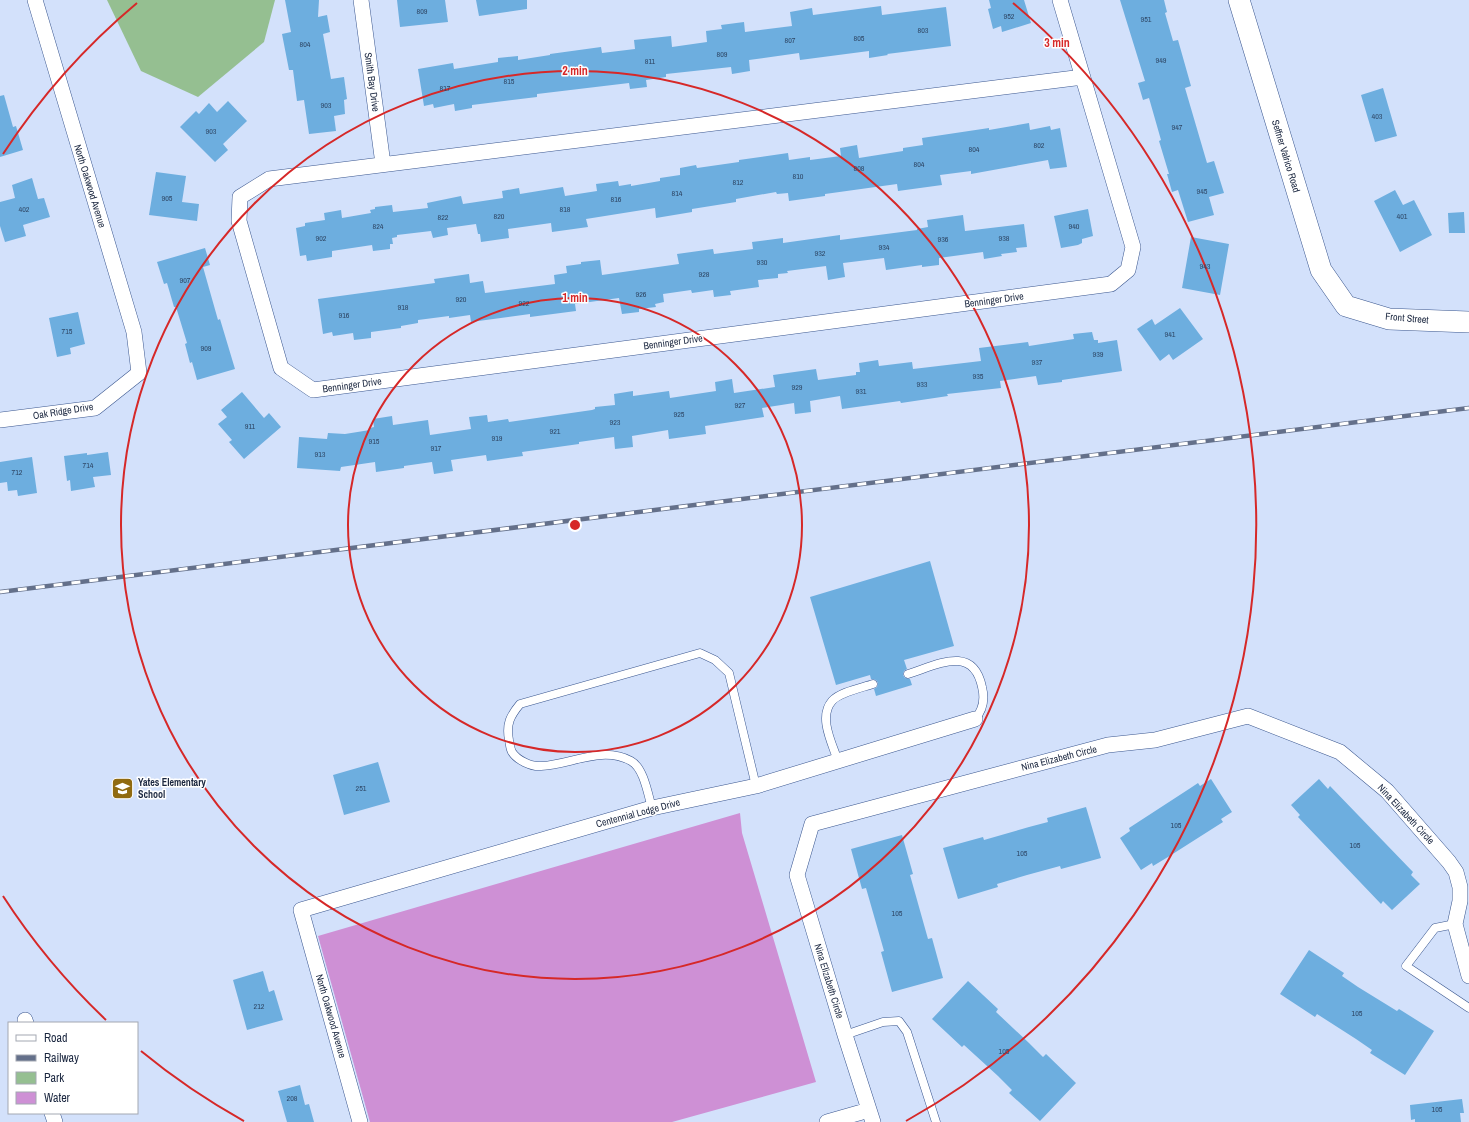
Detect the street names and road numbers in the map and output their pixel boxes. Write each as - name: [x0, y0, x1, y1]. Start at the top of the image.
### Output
- street label: Smith Bay Drive: [361, 52, 383, 113]
- street label: Seffner Valrico Road: [1269, 118, 1303, 194]
- street label: North Oakwood Avenue: [71, 143, 109, 230]
- street label: Benninger Drive: [964, 289, 1025, 311]
- street label: Front Street: [1385, 310, 1430, 326]
- street label: Benninger Drive: [643, 331, 704, 353]
- street label: Benninger Drive: [322, 374, 383, 396]
- street label: Oak Ridge Drive: [32, 400, 95, 422]
- street label: Nina Elizabeth Circle: [1020, 742, 1099, 774]
- street label: Nina Elizabeth Circle: [1375, 781, 1437, 847]
- street label: Centennial Lodge Drive: [594, 795, 682, 830]
- street label: Nina Elizabeth Circle: [811, 942, 847, 1020]
- street label: North Oakwood Avenue: [313, 973, 349, 1060]

